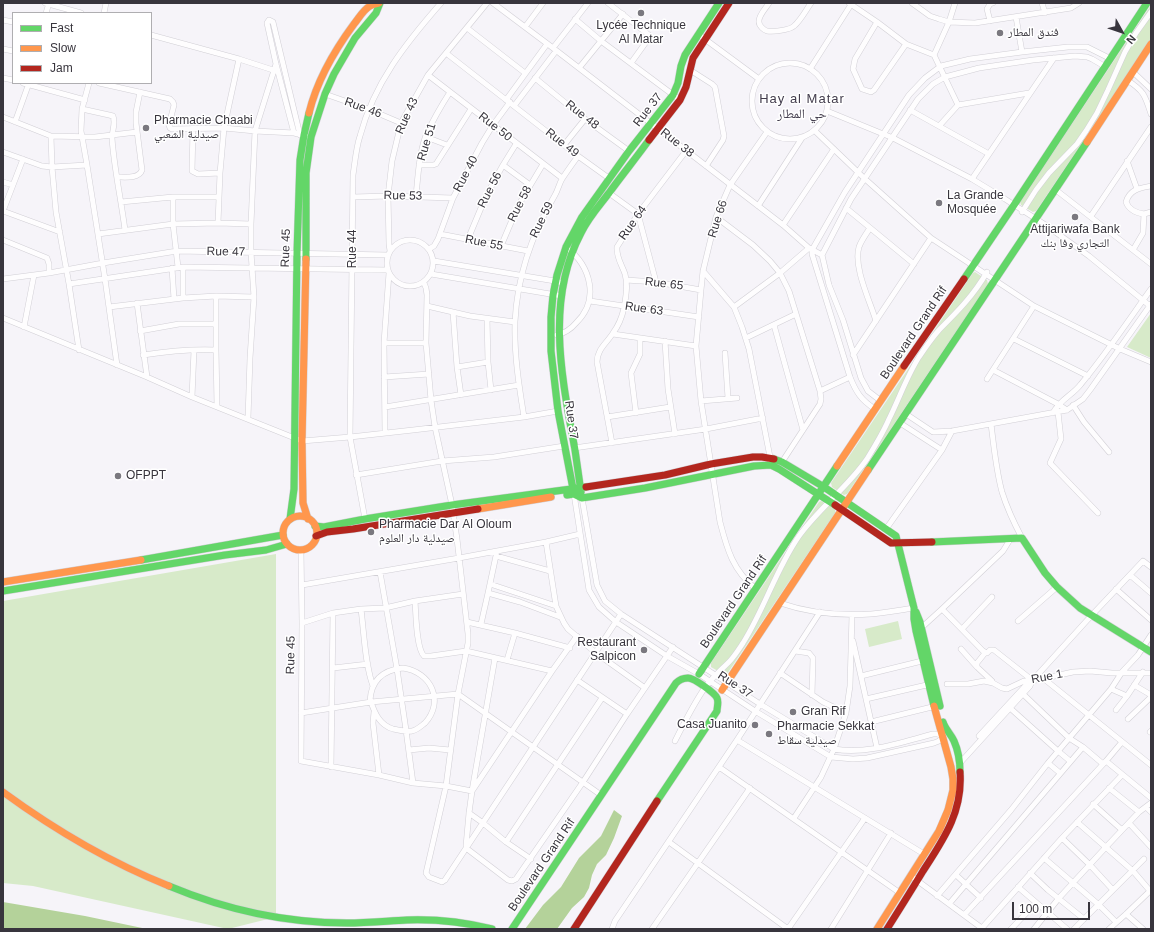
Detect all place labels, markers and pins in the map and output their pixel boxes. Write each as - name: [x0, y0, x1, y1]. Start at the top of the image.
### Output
- marker: Lycée Technique Al Matar: [636, 8, 646, 18]
- place label: Lycée Technique Al Matar: [596, 19, 686, 47]
- place label: فندق المطار: [1008, 26, 1059, 40]
- marker: فندق المطار: [995, 28, 1005, 38]
- place label: Pharmacie Chaabi صيدلية الشعبي: [154, 114, 253, 142]
- marker: Pharmacie Chaabi صيدلية الشعبي: [141, 123, 151, 133]
- place label: La Grande Mosquée: [947, 189, 1004, 217]
- marker: La Grande Mosquée: [934, 198, 944, 208]
- marker: Attijariwafa Bank التجاري وفا بنك: [1070, 212, 1080, 222]
- place label: Attijariwafa Bank التجاري وفا بنك: [1030, 223, 1120, 251]
- place label: OFPPT: [126, 469, 166, 483]
- marker: OFPPT: [113, 471, 123, 481]
- place label: Pharmacie Dar Al Oloum صيدلية دار العلوم: [379, 518, 512, 546]
- marker: Pharmacie Dar Al Oloum صيدلية دار العلوم: [366, 527, 376, 537]
- place label: Restaurant Salpicon: [577, 636, 636, 664]
- marker: Restaurant Salpicon: [639, 645, 649, 655]
- place label: Gran Rif: [801, 705, 846, 719]
- marker: Gran Rif: [788, 707, 798, 717]
- place label: Casa Juanito: [677, 718, 747, 732]
- marker: Casa Juanito: [750, 720, 760, 730]
- place label: Pharmacie Sekkat صيدلية سقاط: [777, 720, 874, 748]
- marker: Pharmacie Sekkat صيدلية سقاط: [764, 729, 774, 739]

